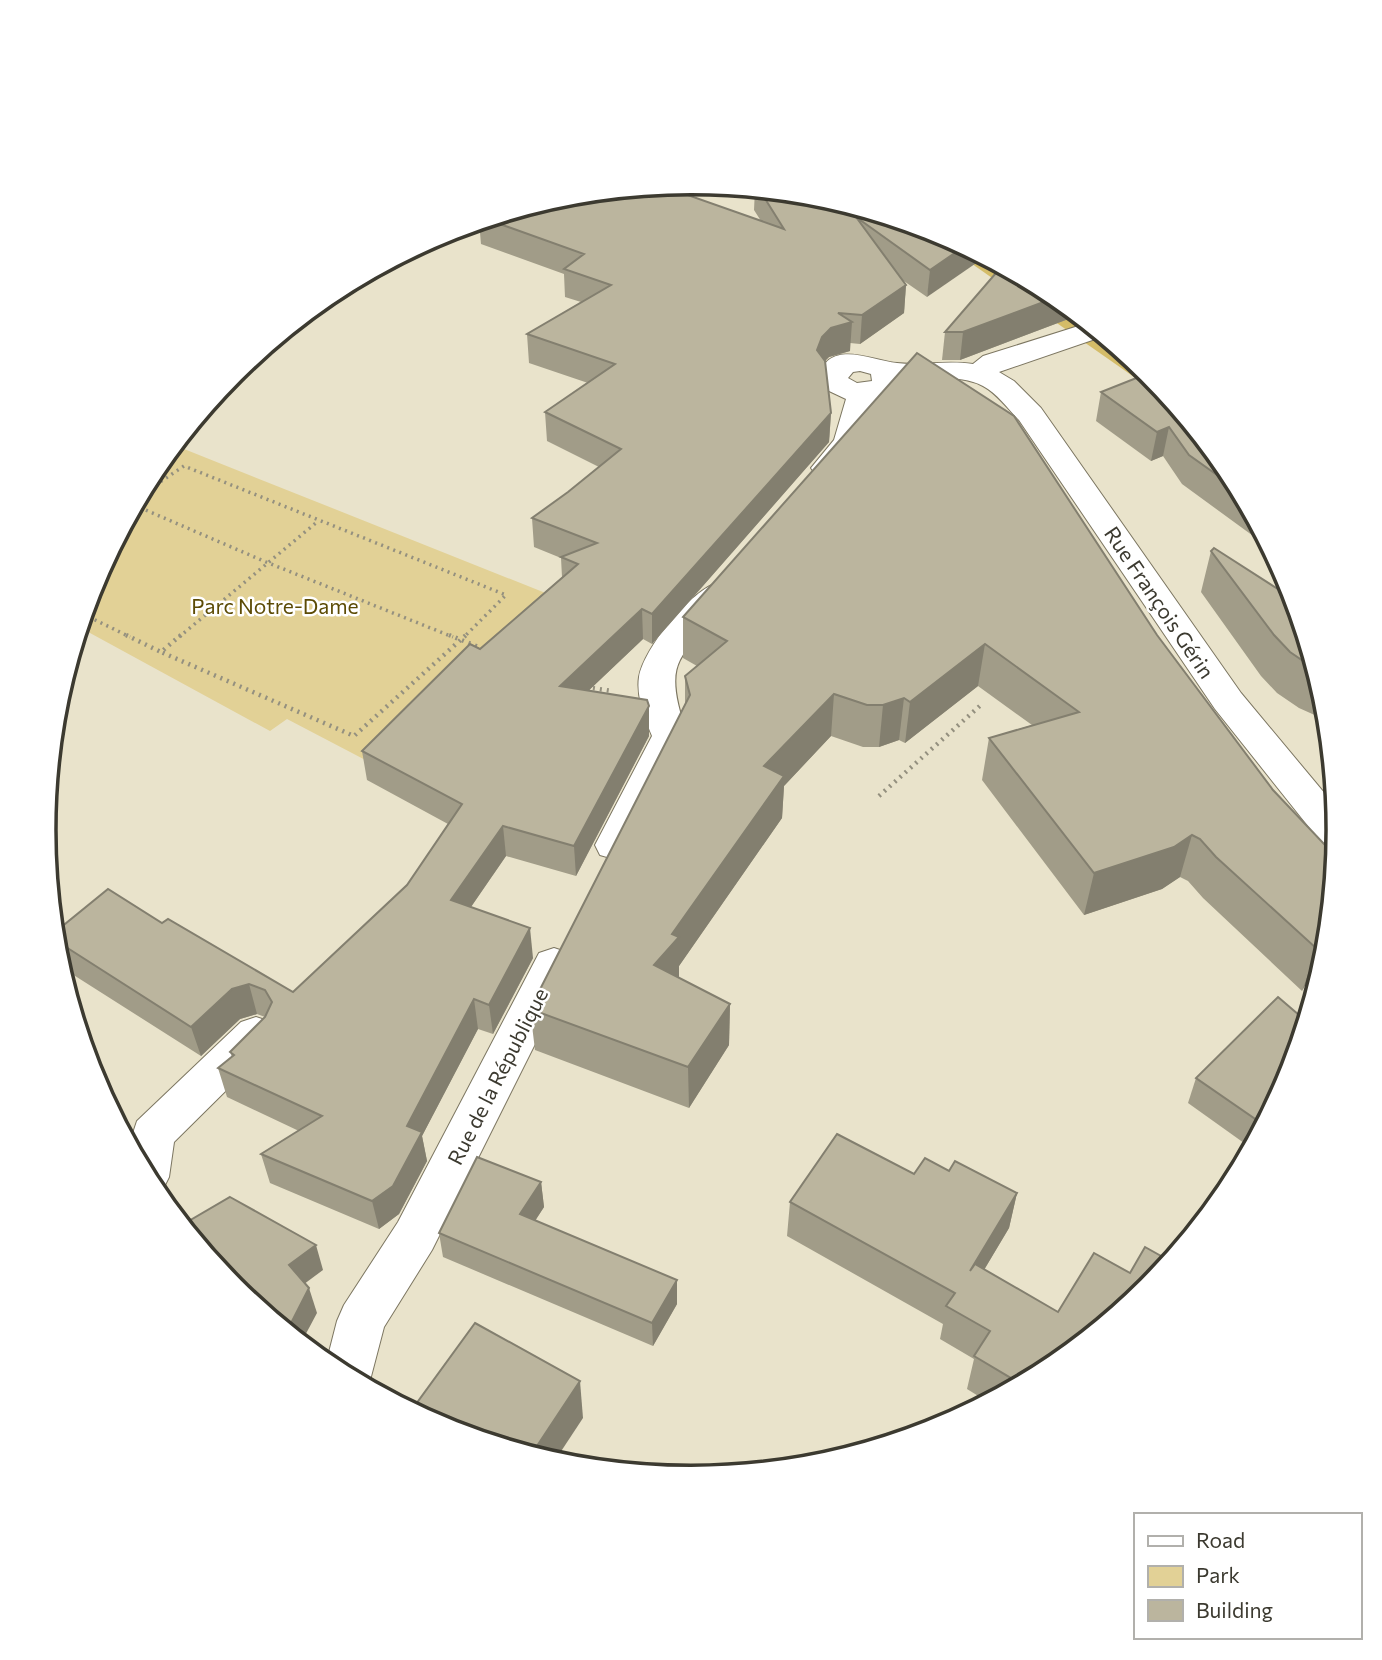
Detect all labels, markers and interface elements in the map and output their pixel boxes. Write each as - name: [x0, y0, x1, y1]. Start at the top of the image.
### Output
- street label: Rue François Gérin: [1100, 521, 1220, 683]
- park label: Parc Notre-Dame: [191, 593, 359, 618]
- street label: Rue de la République: [442, 983, 552, 1169]
- legend: [1134, 1513, 1361, 1639]
- text: Road: [1196, 1527, 1245, 1552]
- text: Park: [1196, 1562, 1240, 1587]
- text: Building: [1196, 1597, 1273, 1622]

